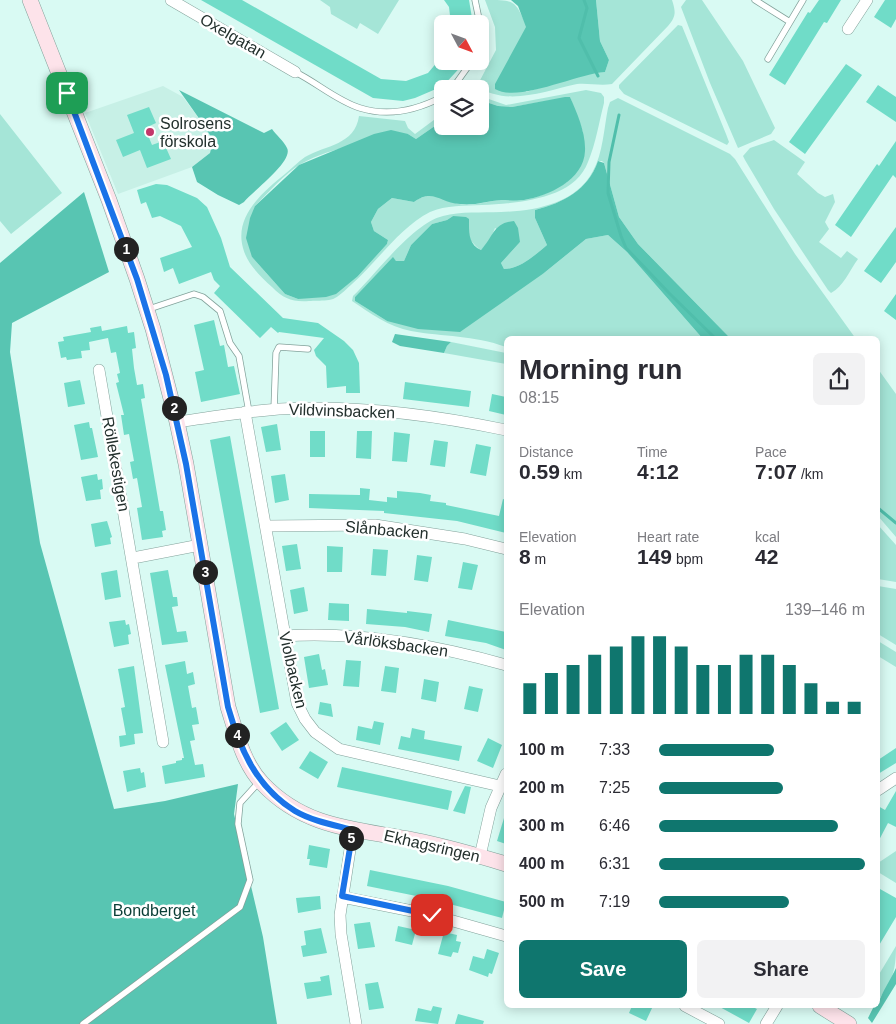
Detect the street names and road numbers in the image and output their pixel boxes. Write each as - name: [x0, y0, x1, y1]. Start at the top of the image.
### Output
- street label: Oxelgatan: [197, 10, 269, 62]
- street label: Vildvinsbacken: [289, 401, 395, 421]
- street label: Röllekestigen: [99, 415, 133, 513]
- street label: Slånbacken: [345, 518, 429, 542]
- street label: Vårlöksbacken: [343, 628, 449, 660]
- street label: Violbacken: [276, 630, 310, 710]
- street label: Ekhagsringen: [382, 827, 482, 865]

